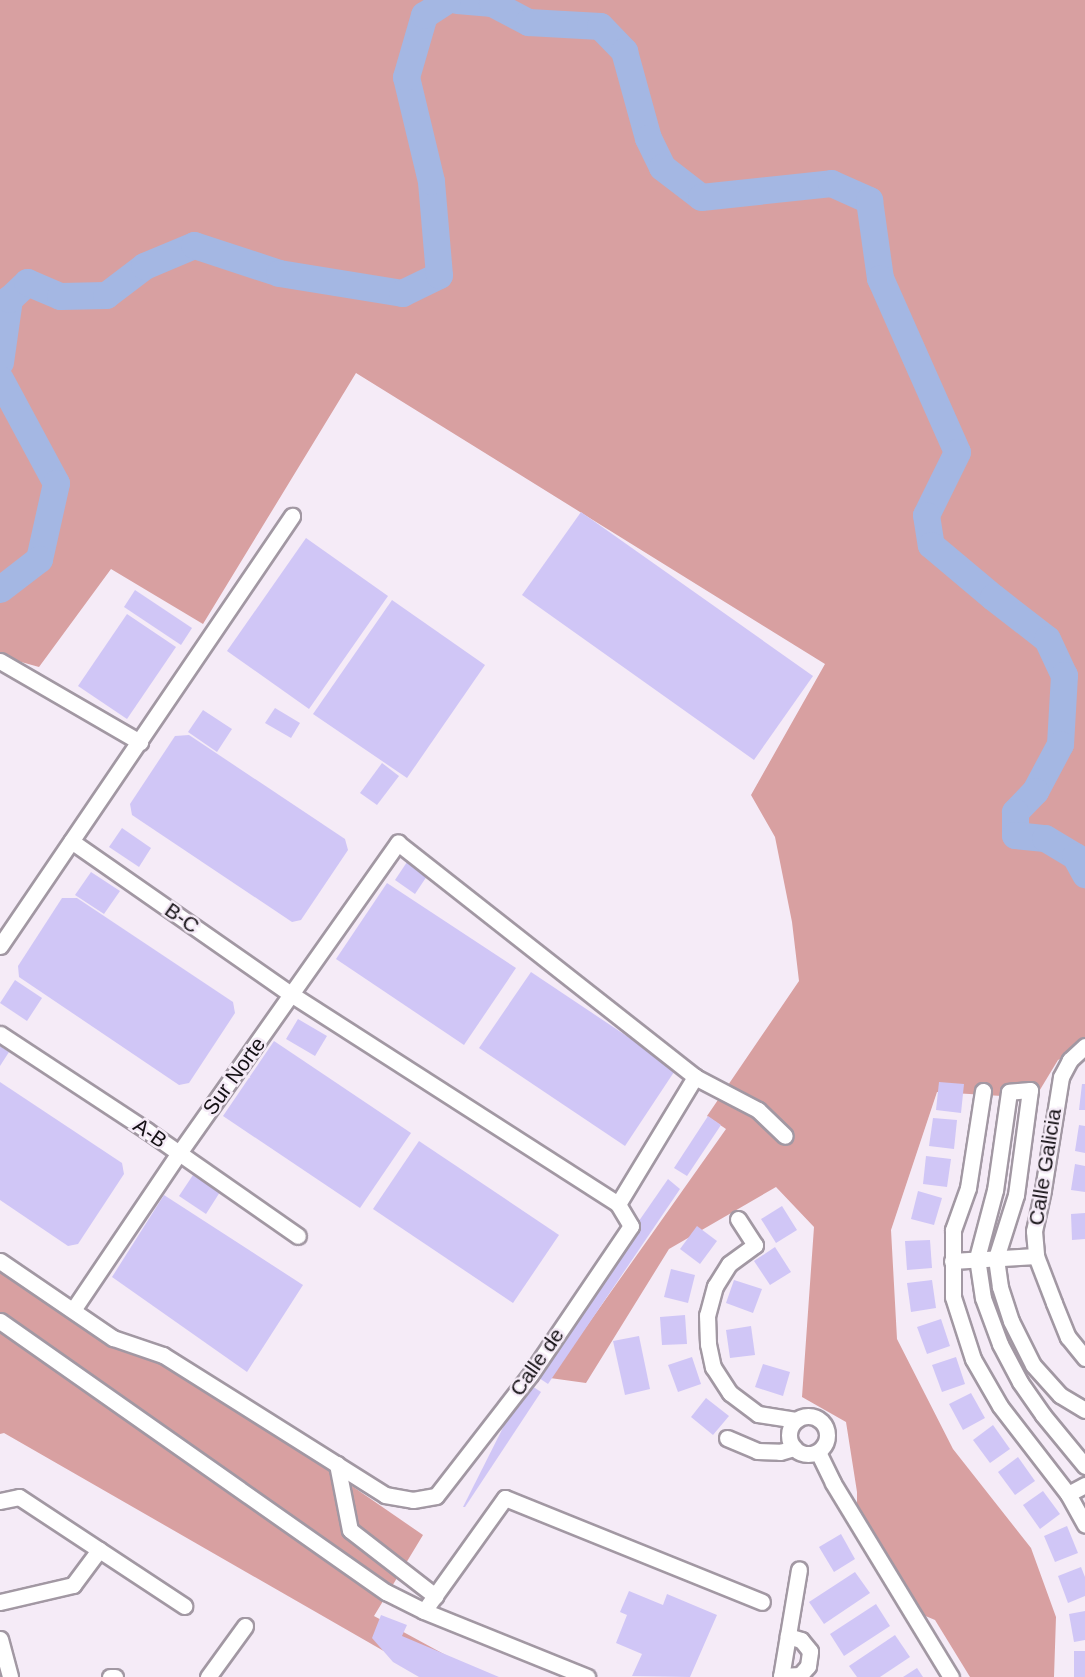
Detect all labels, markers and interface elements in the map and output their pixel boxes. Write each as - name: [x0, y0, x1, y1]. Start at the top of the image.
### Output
- street label: B-C: [160, 897, 204, 939]
- street label: Sur Norte: [197, 1032, 271, 1120]
- street label: Calle Galicia: [1023, 1107, 1067, 1227]
- street label: A-B: [128, 1113, 172, 1153]
- street label: Calle de: [505, 1323, 569, 1401]

